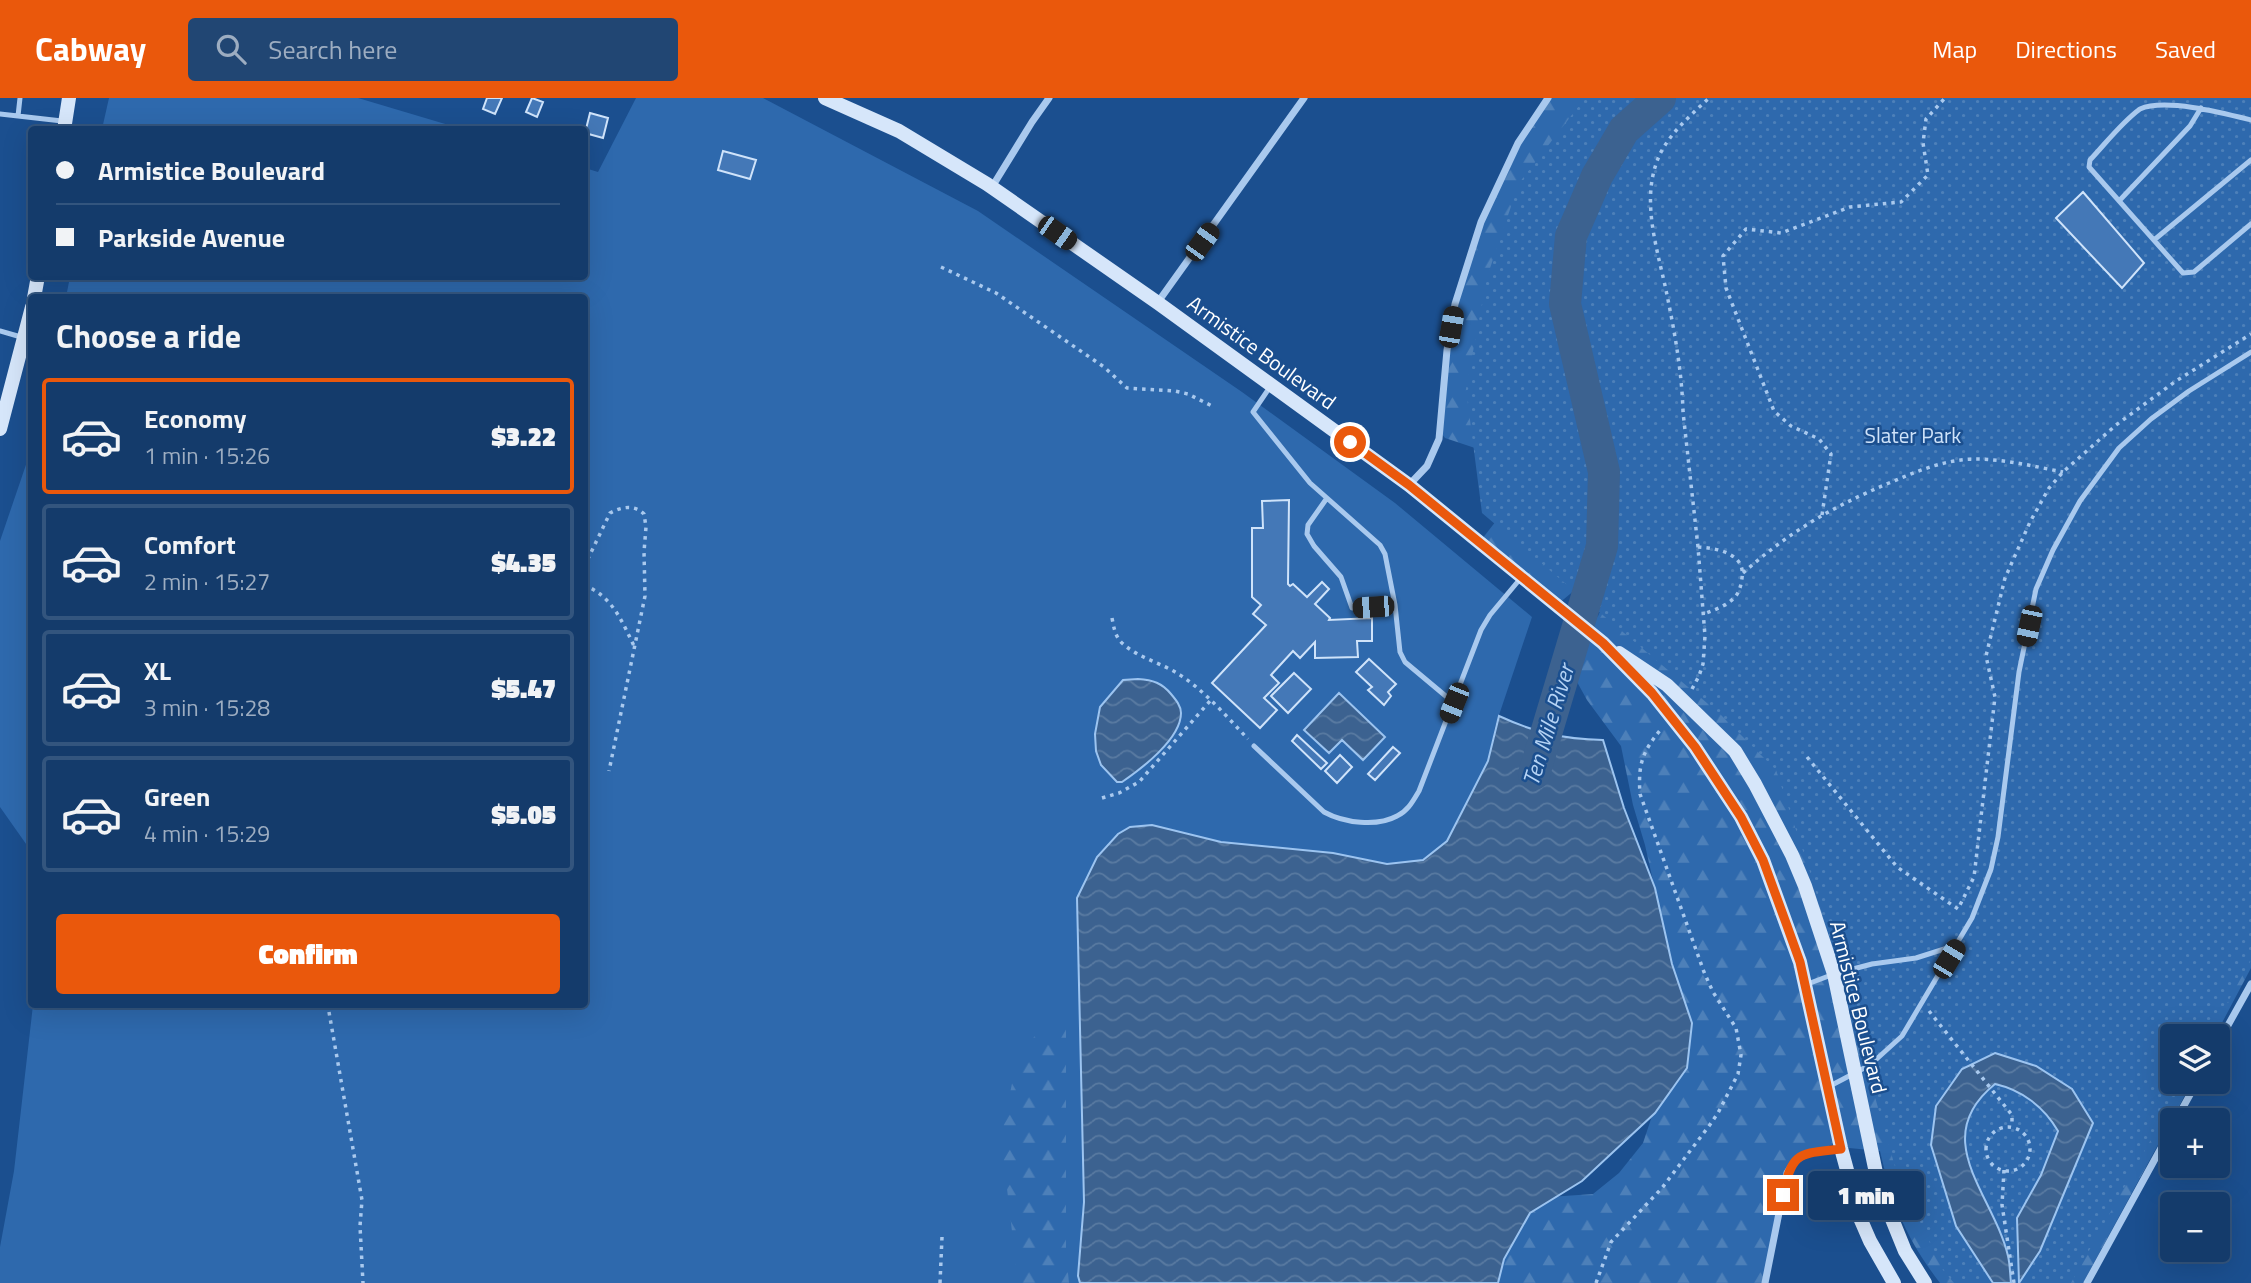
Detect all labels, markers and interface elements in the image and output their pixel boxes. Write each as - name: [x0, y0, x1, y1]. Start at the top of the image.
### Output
- search box: [188, 18, 678, 81]
- text: Cabway: [35, 24, 146, 74]
- icon: search: [212, 30, 250, 68]
- text: Search here: [268, 30, 397, 69]
- text: Map: [1932, 31, 1977, 67]
- text: Directions: [2015, 31, 2117, 67]
- text: Saved: [2155, 31, 2216, 67]
- text: Armistice Boulevard: [98, 151, 325, 190]
- car: [1034, 212, 1081, 254]
- text: Parkside Avenue: [98, 218, 285, 257]
- car: [1182, 219, 1223, 265]
- street label: Armistice Boulevard: [1181, 287, 1343, 417]
- car: [1438, 304, 1465, 350]
- text: Choose a ride: [56, 312, 241, 360]
- text: Economy: [144, 399, 246, 438]
- icon: car: [60, 405, 123, 468]
- text: $3.22: [491, 417, 556, 456]
- park label: Slater Park: [1865, 419, 1961, 451]
- route start: [1334, 426, 1366, 458]
- text: 1 min · 15:26: [144, 438, 270, 473]
- text: Comfort: [144, 525, 236, 564]
- icon: car: [60, 531, 123, 594]
- text: $4.35: [491, 543, 556, 582]
- text: 2 min · 15:27: [144, 564, 270, 599]
- car: [1352, 595, 1395, 619]
- car: [2015, 603, 2044, 649]
- text: XL: [144, 651, 171, 690]
- icon: car: [60, 657, 123, 720]
- water label: Ten Mile River: [1513, 657, 1584, 790]
- text: $5.47: [491, 669, 556, 708]
- car: [1437, 680, 1472, 726]
- text: 3 min · 15:28: [144, 690, 270, 725]
- text: Green: [144, 777, 210, 816]
- icon: car: [60, 783, 123, 846]
- text: $5.05: [491, 795, 556, 834]
- text: 4 min · 15:29: [144, 816, 270, 851]
- button: Confirm: [56, 914, 560, 994]
- street label: Armistice Boulevard: [1822, 917, 1896, 1097]
- car: [1930, 936, 1969, 982]
- map controls: [2160, 1024, 2230, 1262]
- button: layers: [2160, 1024, 2230, 1094]
- button: +: [2160, 1108, 2230, 1178]
- callout: 1 min: [1808, 1170, 1923, 1220]
- text: 1 min: [1837, 1178, 1895, 1213]
- route end: [1767, 1179, 1799, 1211]
- button: −: [2160, 1192, 2230, 1262]

